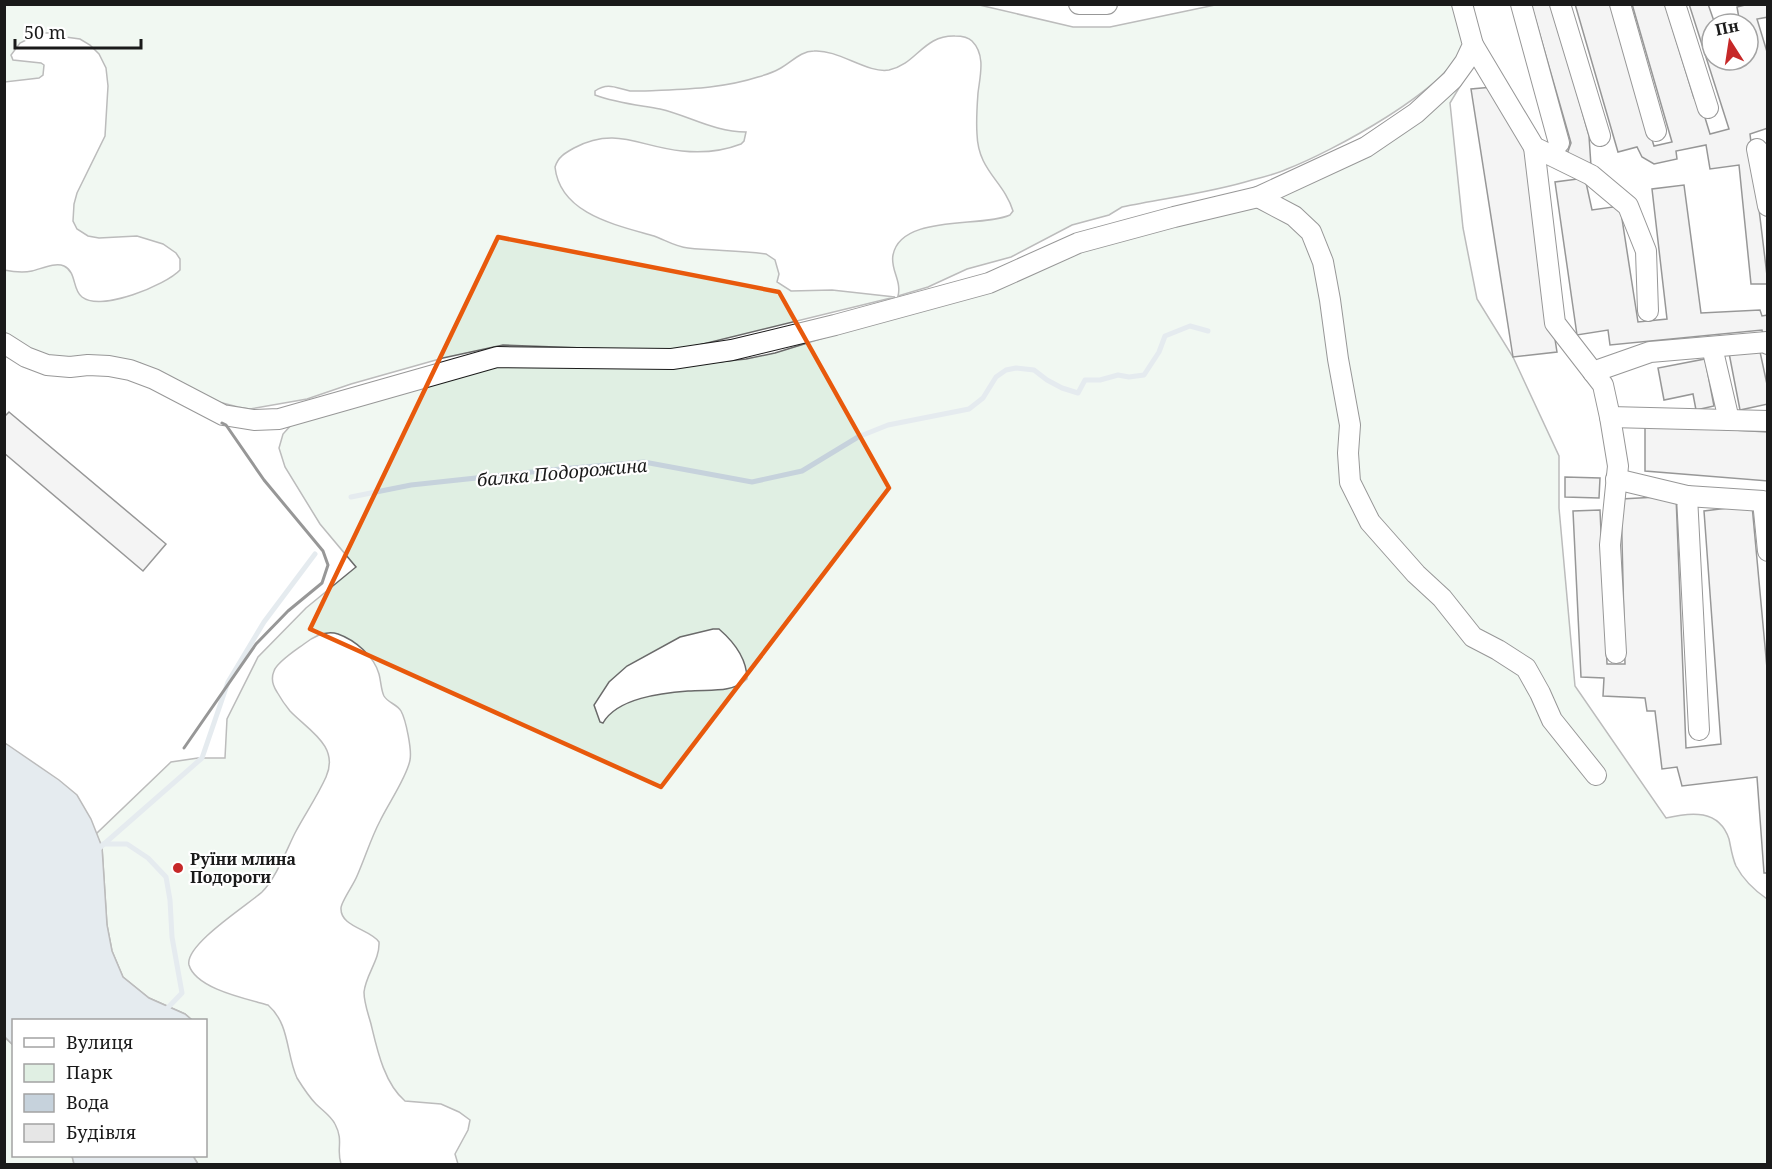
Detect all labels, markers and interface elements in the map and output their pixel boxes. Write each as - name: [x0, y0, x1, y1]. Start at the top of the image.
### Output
- scale bar: [15, 12, 141, 50]
- north arrow: [1700, 12, 1760, 72]
- text: Пн: [1713, 14, 1741, 41]
- text: 50 m: [24, 20, 66, 44]
- water label: балка Подорожина: [476, 453, 648, 491]
- place label: Руїни млина Подороги: [190, 848, 296, 888]
- marker: Руїни млина Подороги: [171, 861, 185, 875]
- legend: [12, 1019, 207, 1157]
- text: Вулиця: [66, 1030, 133, 1054]
- text: Парк: [66, 1060, 113, 1084]
- text: Вода: [66, 1090, 110, 1114]
- text: Будівля: [66, 1120, 136, 1144]

